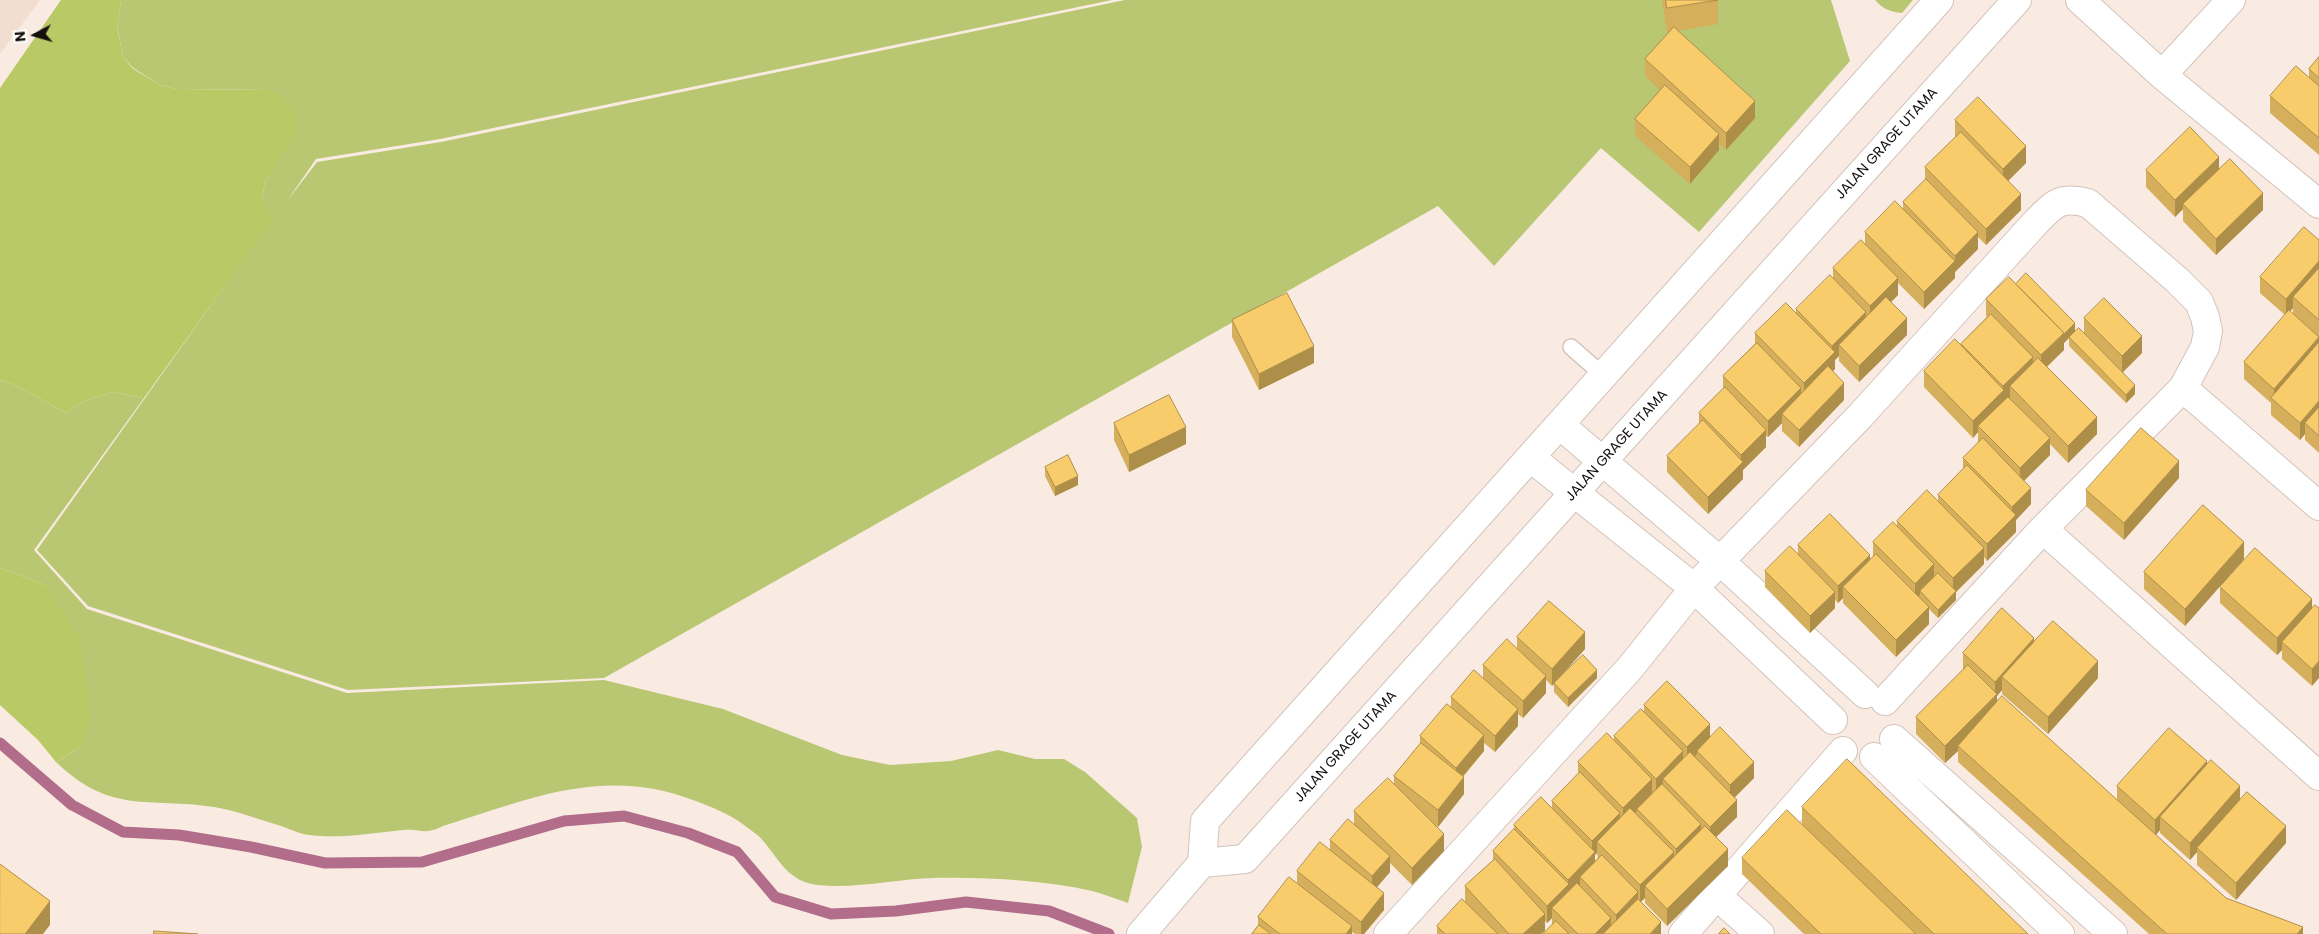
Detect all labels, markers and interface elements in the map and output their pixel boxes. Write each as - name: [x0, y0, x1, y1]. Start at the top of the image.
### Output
- north arrow: [10, 10, 60, 60]
- text: N: [10, 30, 31, 43]
- street label: JALAN GRAGE UTAMA: [1832, 85, 1942, 203]
- street label: JALAN GRAGE UTAMA: [1562, 387, 1672, 505]
- street label: JALAN GRAGE UTAMA: [1291, 688, 1401, 806]

